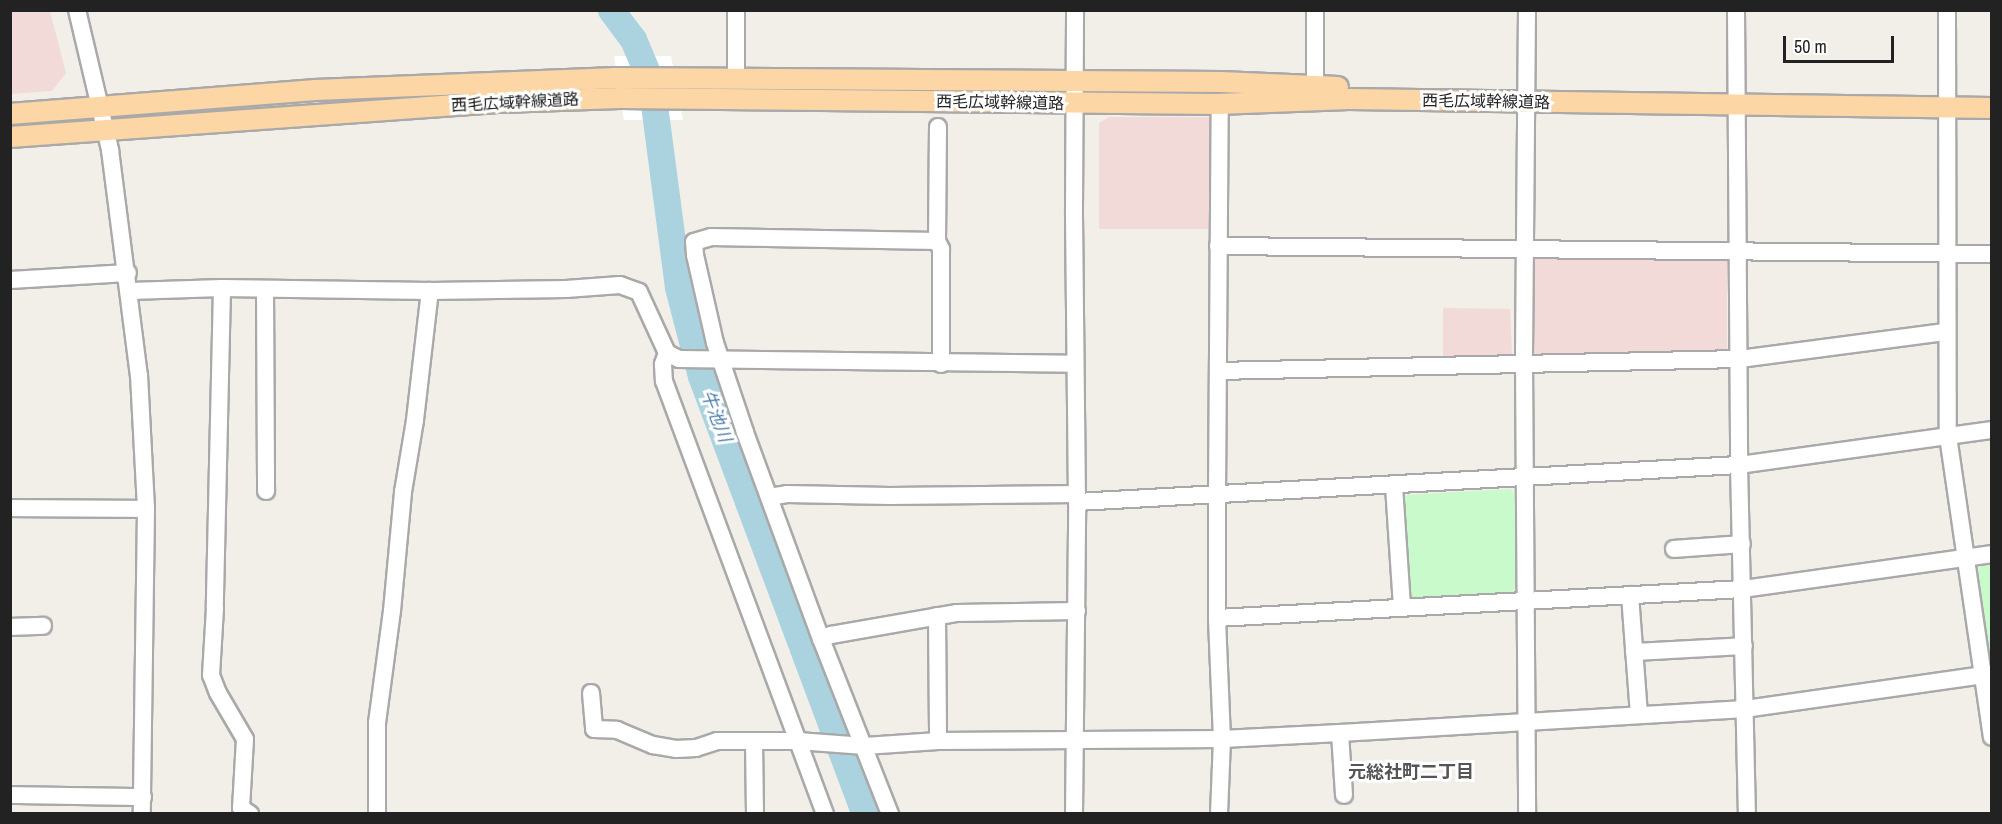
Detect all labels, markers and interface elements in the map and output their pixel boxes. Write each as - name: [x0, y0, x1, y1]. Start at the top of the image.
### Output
- scale bar: [1786, 24, 1897, 62]
- text: 50 m: [1794, 34, 1827, 59]
- street label: 西毛広域幹線道路: [451, 89, 579, 115]
- street label: 西毛広域幹線道路: [1422, 90, 1550, 112]
- street label: 西毛広域幹線道路: [936, 91, 1064, 113]
- water label: 牛池川: [696, 387, 736, 445]
- district label: 元総社町二丁目: [1348, 761, 1474, 783]

